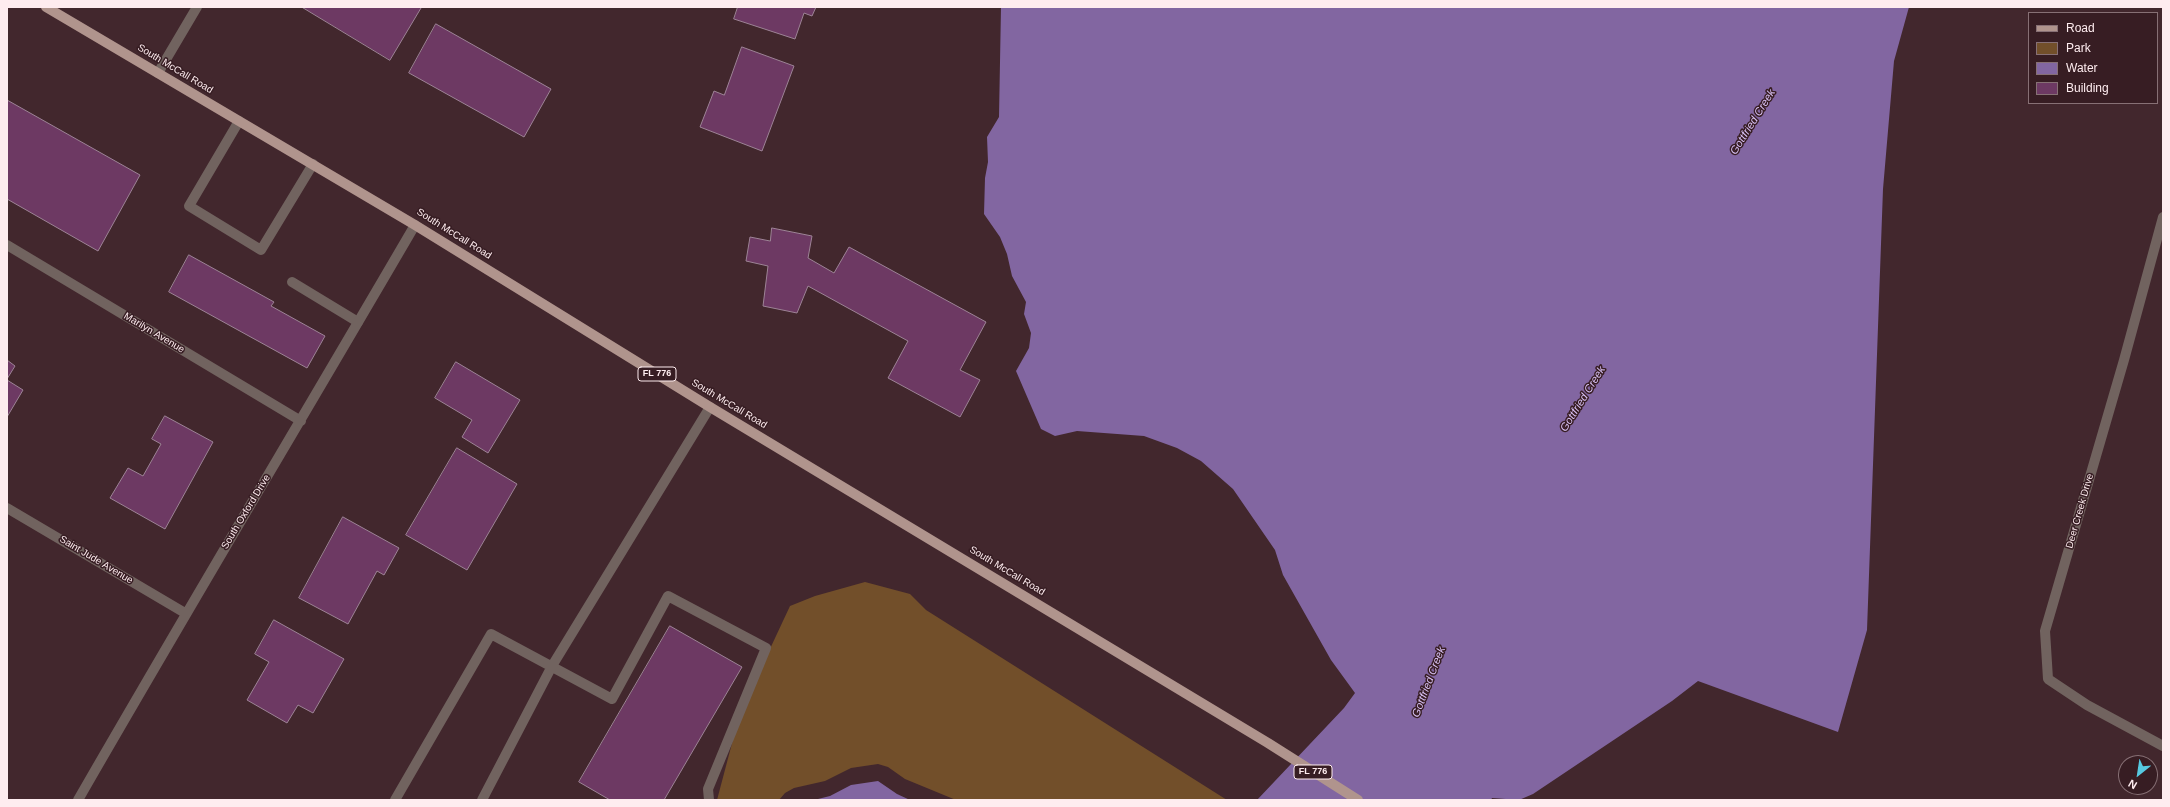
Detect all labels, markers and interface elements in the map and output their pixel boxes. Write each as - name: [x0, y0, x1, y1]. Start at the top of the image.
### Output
- legend: [2028, 12, 2158, 104]
- text: Road: [2066, 21, 2095, 35]
- text: Park: [2066, 41, 2091, 55]
- street label: South McCall Road: [135, 42, 215, 96]
- text: Water: [2066, 61, 2098, 75]
- text: Building: [2066, 81, 2109, 95]
- water label: Gottfried Creek: [1728, 87, 1778, 157]
- street label: South McCall Road: [414, 206, 494, 262]
- street label: Marilyn Avenue: [121, 310, 187, 356]
- water label: Gottfried Creek: [1558, 364, 1608, 434]
- road number: FL 776: [638, 367, 676, 381]
- street label: South McCall Road: [689, 377, 769, 431]
- street label: South Oxford Drive: [219, 472, 273, 552]
- street label: Deer Creek Drive: [2064, 472, 2096, 550]
- street label: Saint Jude Avenue: [57, 533, 135, 587]
- street label: South McCall Road: [967, 544, 1047, 598]
- water label: Gottfried Creek: [1409, 645, 1449, 719]
- north arrow: [2118, 755, 2158, 795]
- road number: FL 776: [1294, 765, 1332, 779]
- text: N: [2126, 777, 2139, 792]

